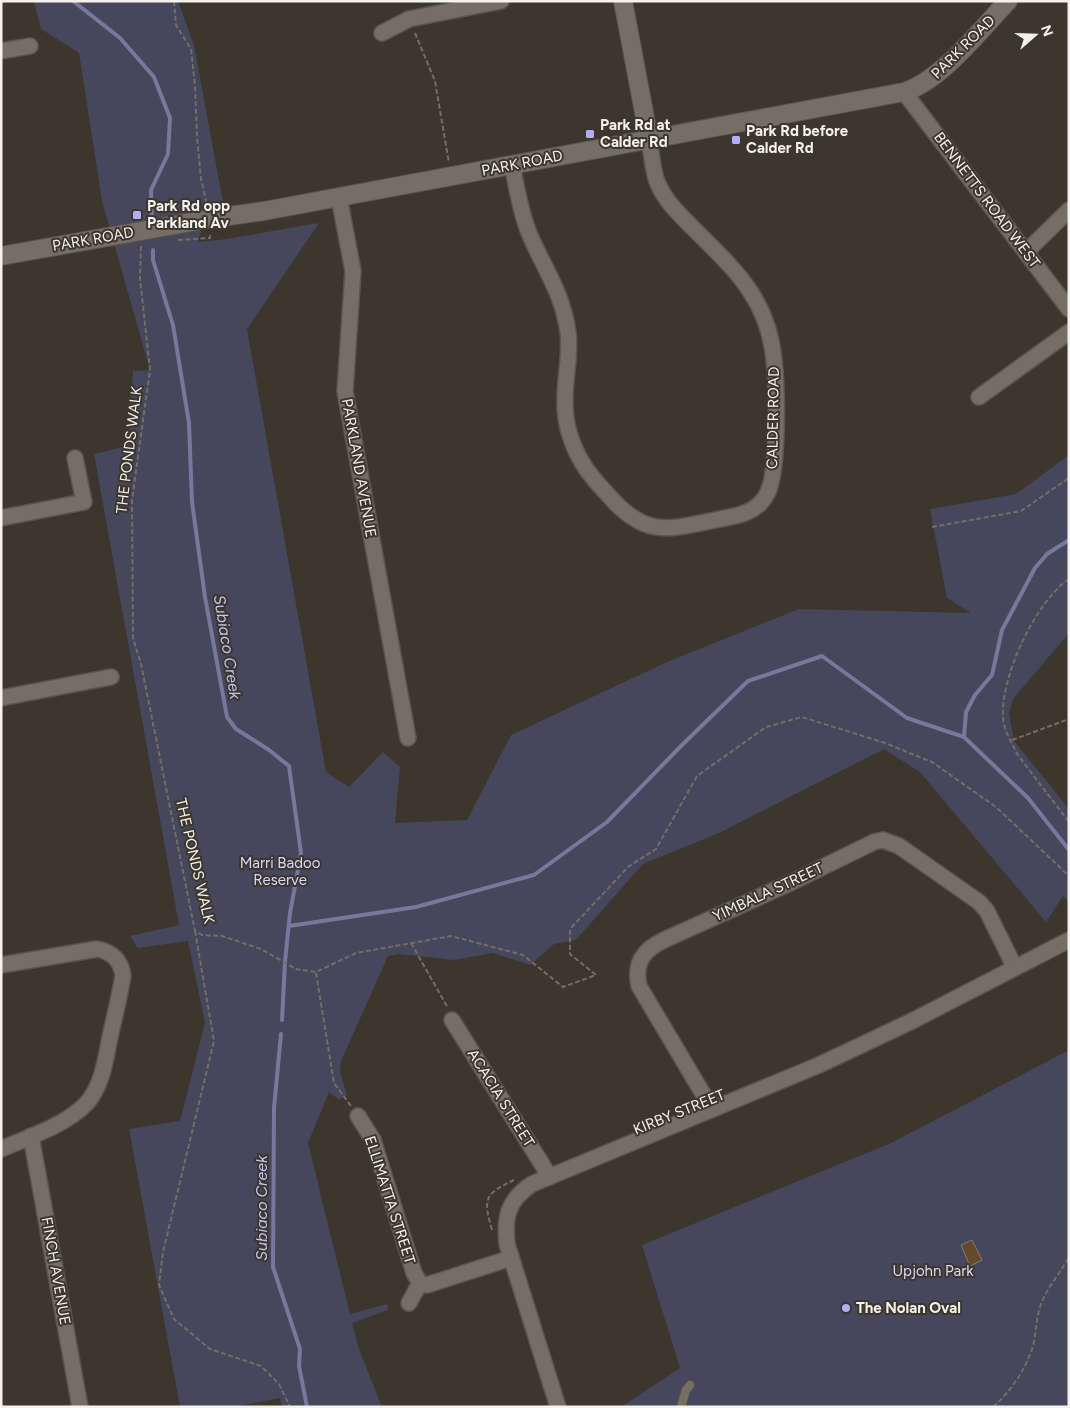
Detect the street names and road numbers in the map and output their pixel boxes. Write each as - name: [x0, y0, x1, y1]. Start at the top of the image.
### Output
- street label: PARK ROAD: [927, 11, 999, 83]
- street label: BENNETTS ROAD WEST: [930, 128, 1044, 272]
- street label: PARK ROAD: [480, 146, 564, 180]
- street label: PARK ROAD: [51, 223, 135, 255]
- street label: CALDER ROAD: [763, 367, 783, 469]
- street label: THE PONDS WALK: [112, 384, 146, 515]
- street label: PARKLAND AVENUE: [338, 397, 380, 539]
- street label: THE PONDS WALK: [172, 796, 218, 926]
- street label: YIMBALA STREET: [710, 858, 827, 925]
- street label: ACACIA STREET: [464, 1046, 539, 1151]
- street label: KIRBY STREET: [630, 1085, 728, 1139]
- street label: ELLIMATTA STREET: [361, 1134, 419, 1267]
- street label: FINCH AVENUE: [38, 1216, 74, 1326]

